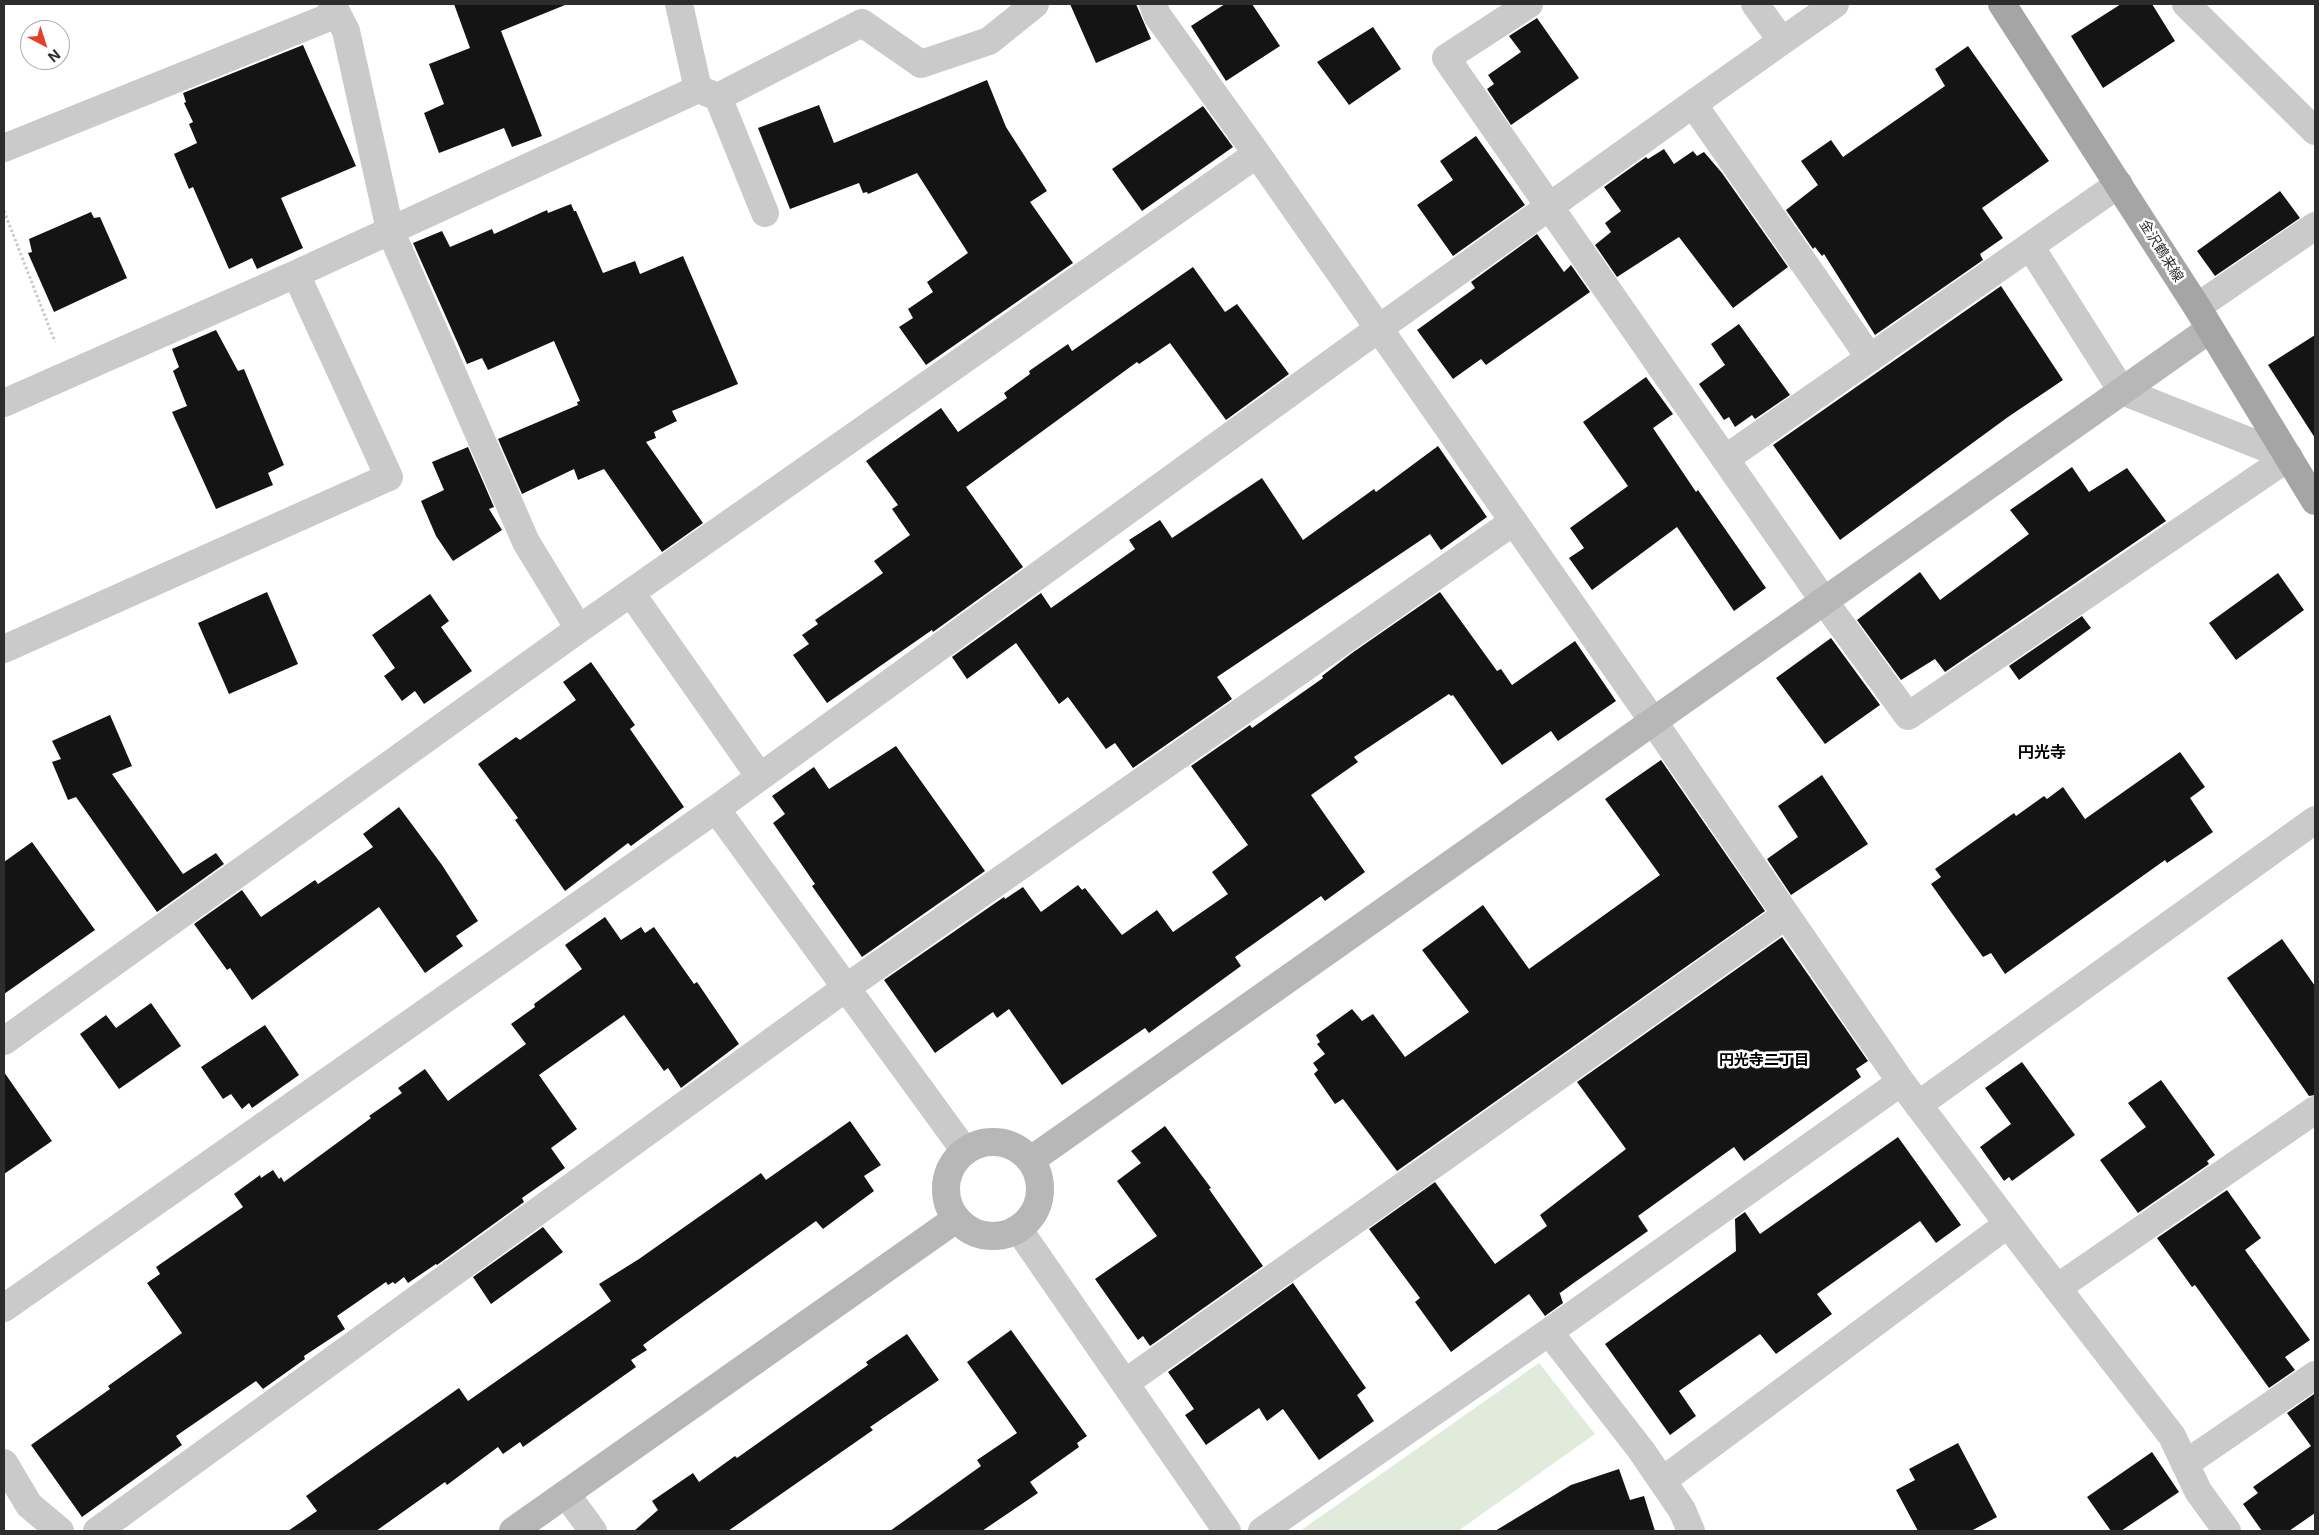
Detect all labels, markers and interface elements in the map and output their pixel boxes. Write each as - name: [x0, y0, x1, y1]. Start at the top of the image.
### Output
- north arrow: [20, 20, 70, 70]
- text: N: [45, 46, 64, 66]
- street label: 金沢鶴来線: [2135, 217, 2187, 285]
- district label: 円光寺: [2018, 743, 2066, 763]
- district label: 円光寺二丁目: [1719, 1051, 1809, 1069]

